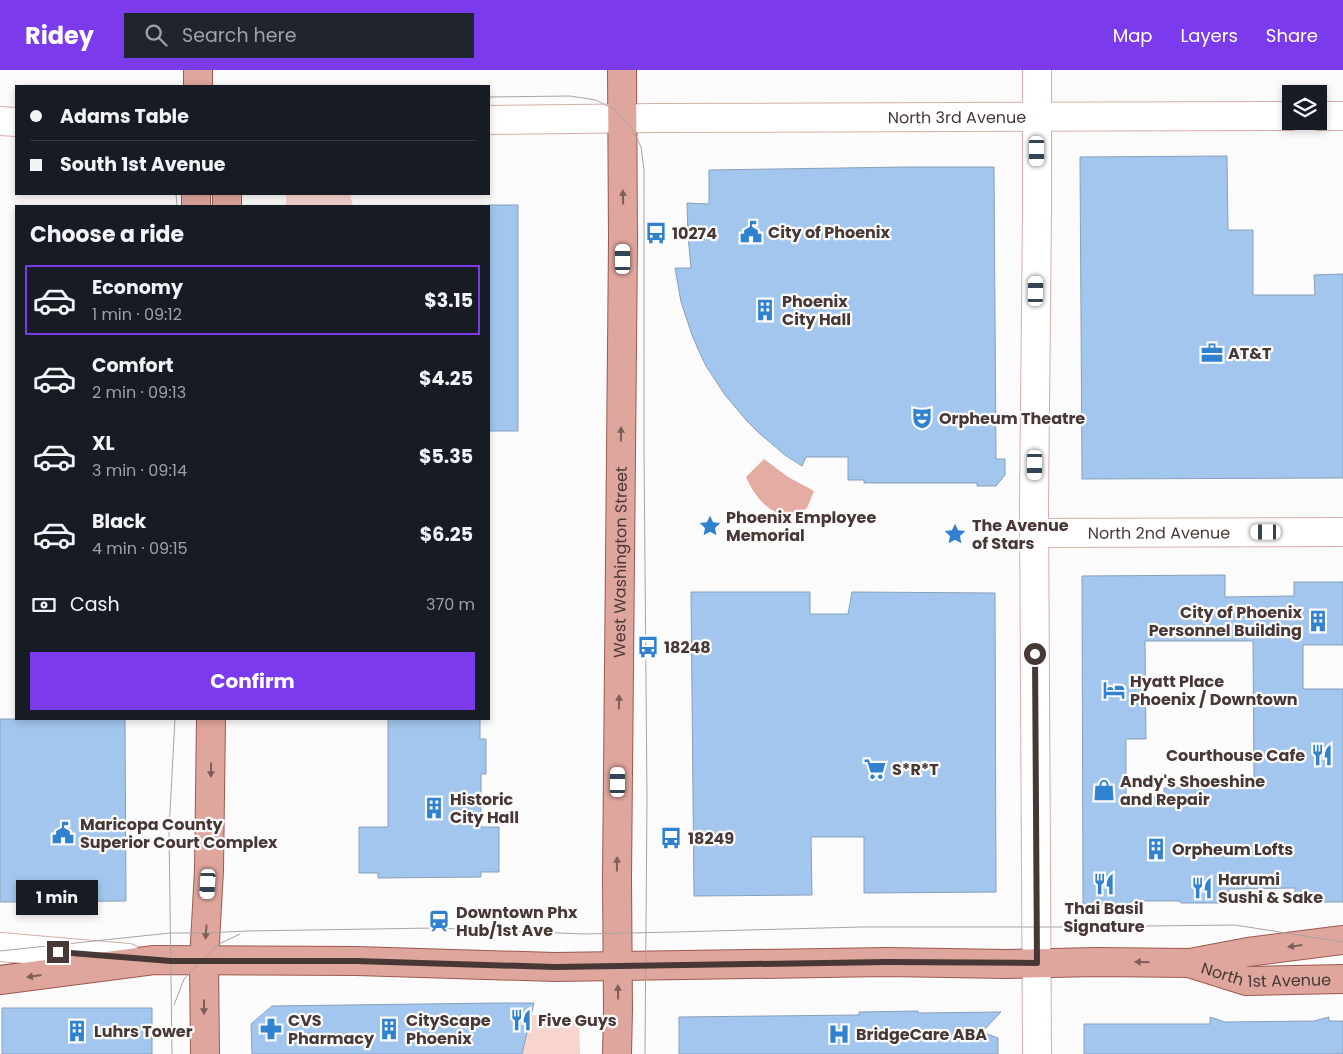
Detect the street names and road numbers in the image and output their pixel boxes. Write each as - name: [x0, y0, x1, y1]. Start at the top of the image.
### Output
- street label: North 3rd Avenue: [888, 105, 1026, 129]
- street label: West Washington Street: [608, 466, 632, 658]
- street label: North 2nd Avenue: [1088, 521, 1230, 544]
- street label: North 1st Avenue: [1198, 956, 1331, 992]

